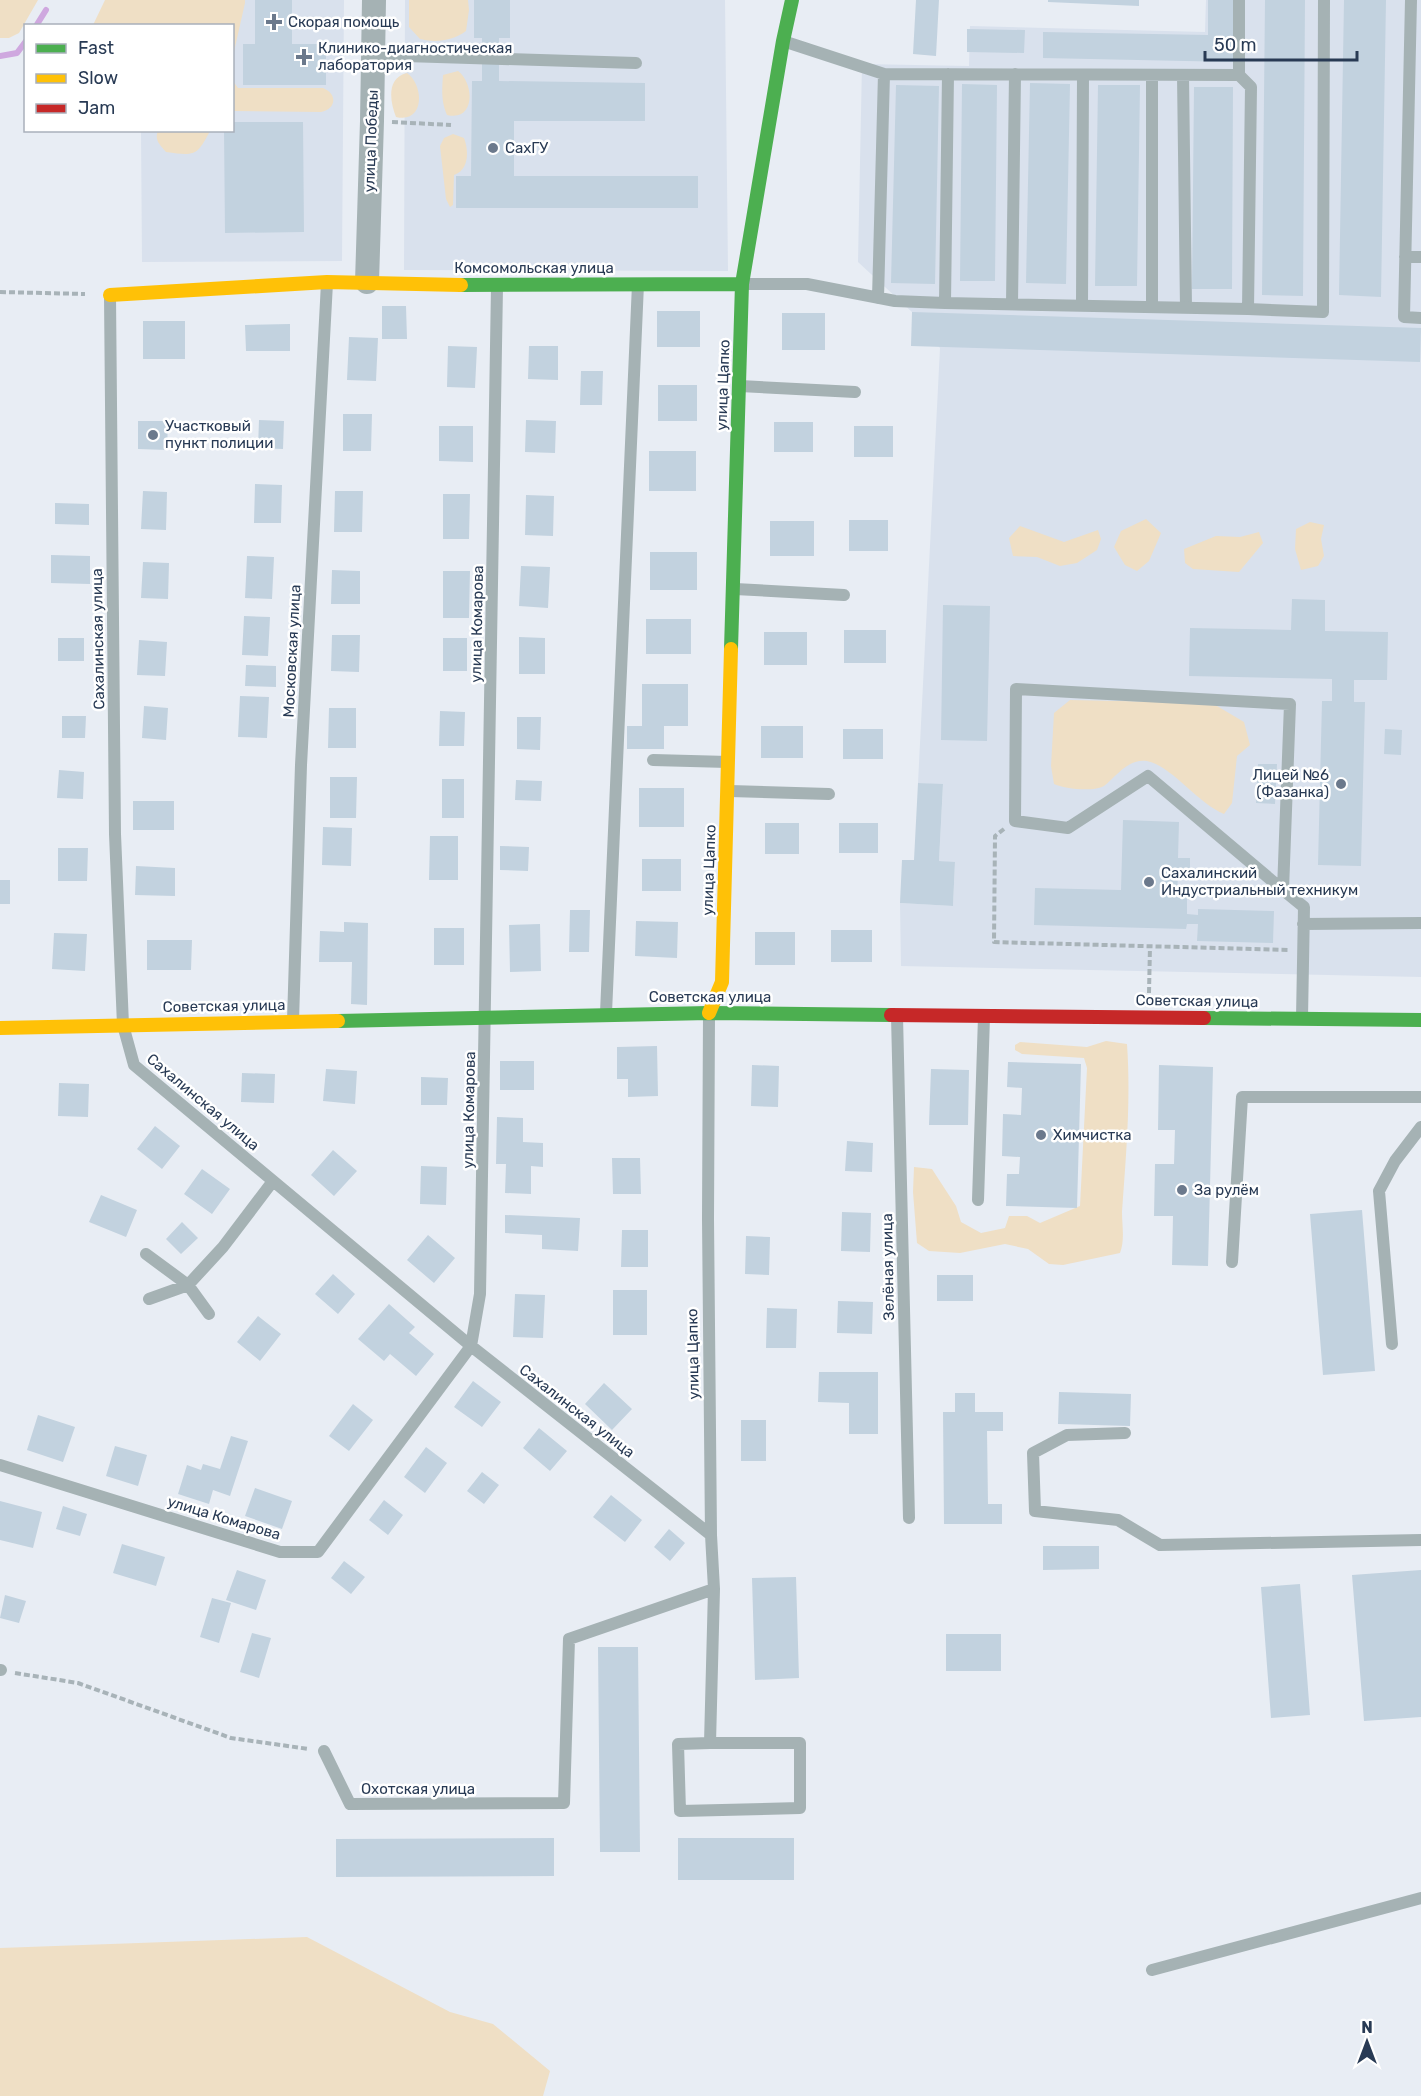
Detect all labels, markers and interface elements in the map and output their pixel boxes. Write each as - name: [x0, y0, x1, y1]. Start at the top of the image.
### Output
- marker: Скорая помощь: [265, 13, 283, 31]
- place label: Скорая помощь: [288, 13, 400, 31]
- legend: [24, 24, 234, 132]
- scale bar: [1205, 24, 1356, 62]
- text: 50 m: [1214, 34, 1257, 56]
- text: Fast: [78, 37, 114, 59]
- place label: Клинико-диагностическая лаборатория: [318, 39, 512, 74]
- marker: Клинико-диагностическая лаборатория: [295, 48, 313, 66]
- text: Slow: [78, 67, 118, 89]
- street label: улица Победы: [360, 89, 382, 193]
- text: Jam: [78, 97, 115, 119]
- place label: СахГУ: [505, 139, 548, 157]
- marker: СахГУ: [486, 141, 500, 155]
- street label: Комсомольская улица: [454, 259, 614, 277]
- street label: улица Цапко: [712, 339, 734, 431]
- place label: Участковый пункт полиции: [165, 417, 273, 452]
- marker: Участковый пункт полиции: [146, 428, 160, 442]
- street label: улица Комарова: [467, 565, 487, 683]
- street label: Сахалинская улица: [88, 568, 108, 710]
- street label: Московская улица: [280, 584, 304, 718]
- place label: Лицей №6 (Фазанка): [1252, 766, 1329, 801]
- marker: Лицей №6 (Фазанка): [1334, 777, 1348, 791]
- street label: улица Цапко: [698, 824, 720, 916]
- place label: Сахалинский Индустриальный техникум: [1161, 864, 1358, 899]
- marker: Сахалинский Индустриальный техникум: [1142, 875, 1156, 889]
- street label: Советская улица: [649, 988, 771, 1006]
- street label: Советская улица: [1136, 991, 1258, 1011]
- street label: Советская улица: [163, 996, 285, 1016]
- street label: Сахалинская улица: [143, 1050, 263, 1154]
- street label: улица Комарова: [459, 1051, 479, 1169]
- place label: Химчистка: [1053, 1126, 1132, 1144]
- marker: Химчистка: [1034, 1128, 1048, 1142]
- place label: За рулём: [1194, 1181, 1259, 1199]
- marker: За рулём: [1175, 1183, 1189, 1197]
- street label: Зелёная улица: [878, 1213, 898, 1321]
- street label: улица Цапко: [683, 1308, 703, 1400]
- street label: Сахалинская улица: [516, 1360, 638, 1462]
- street label: улица Комарова: [165, 1492, 283, 1544]
- street label: Охотская улица: [361, 1780, 475, 1798]
- north arrow: [1337, 2012, 1397, 2072]
- text: N: [1361, 2018, 1373, 2037]

